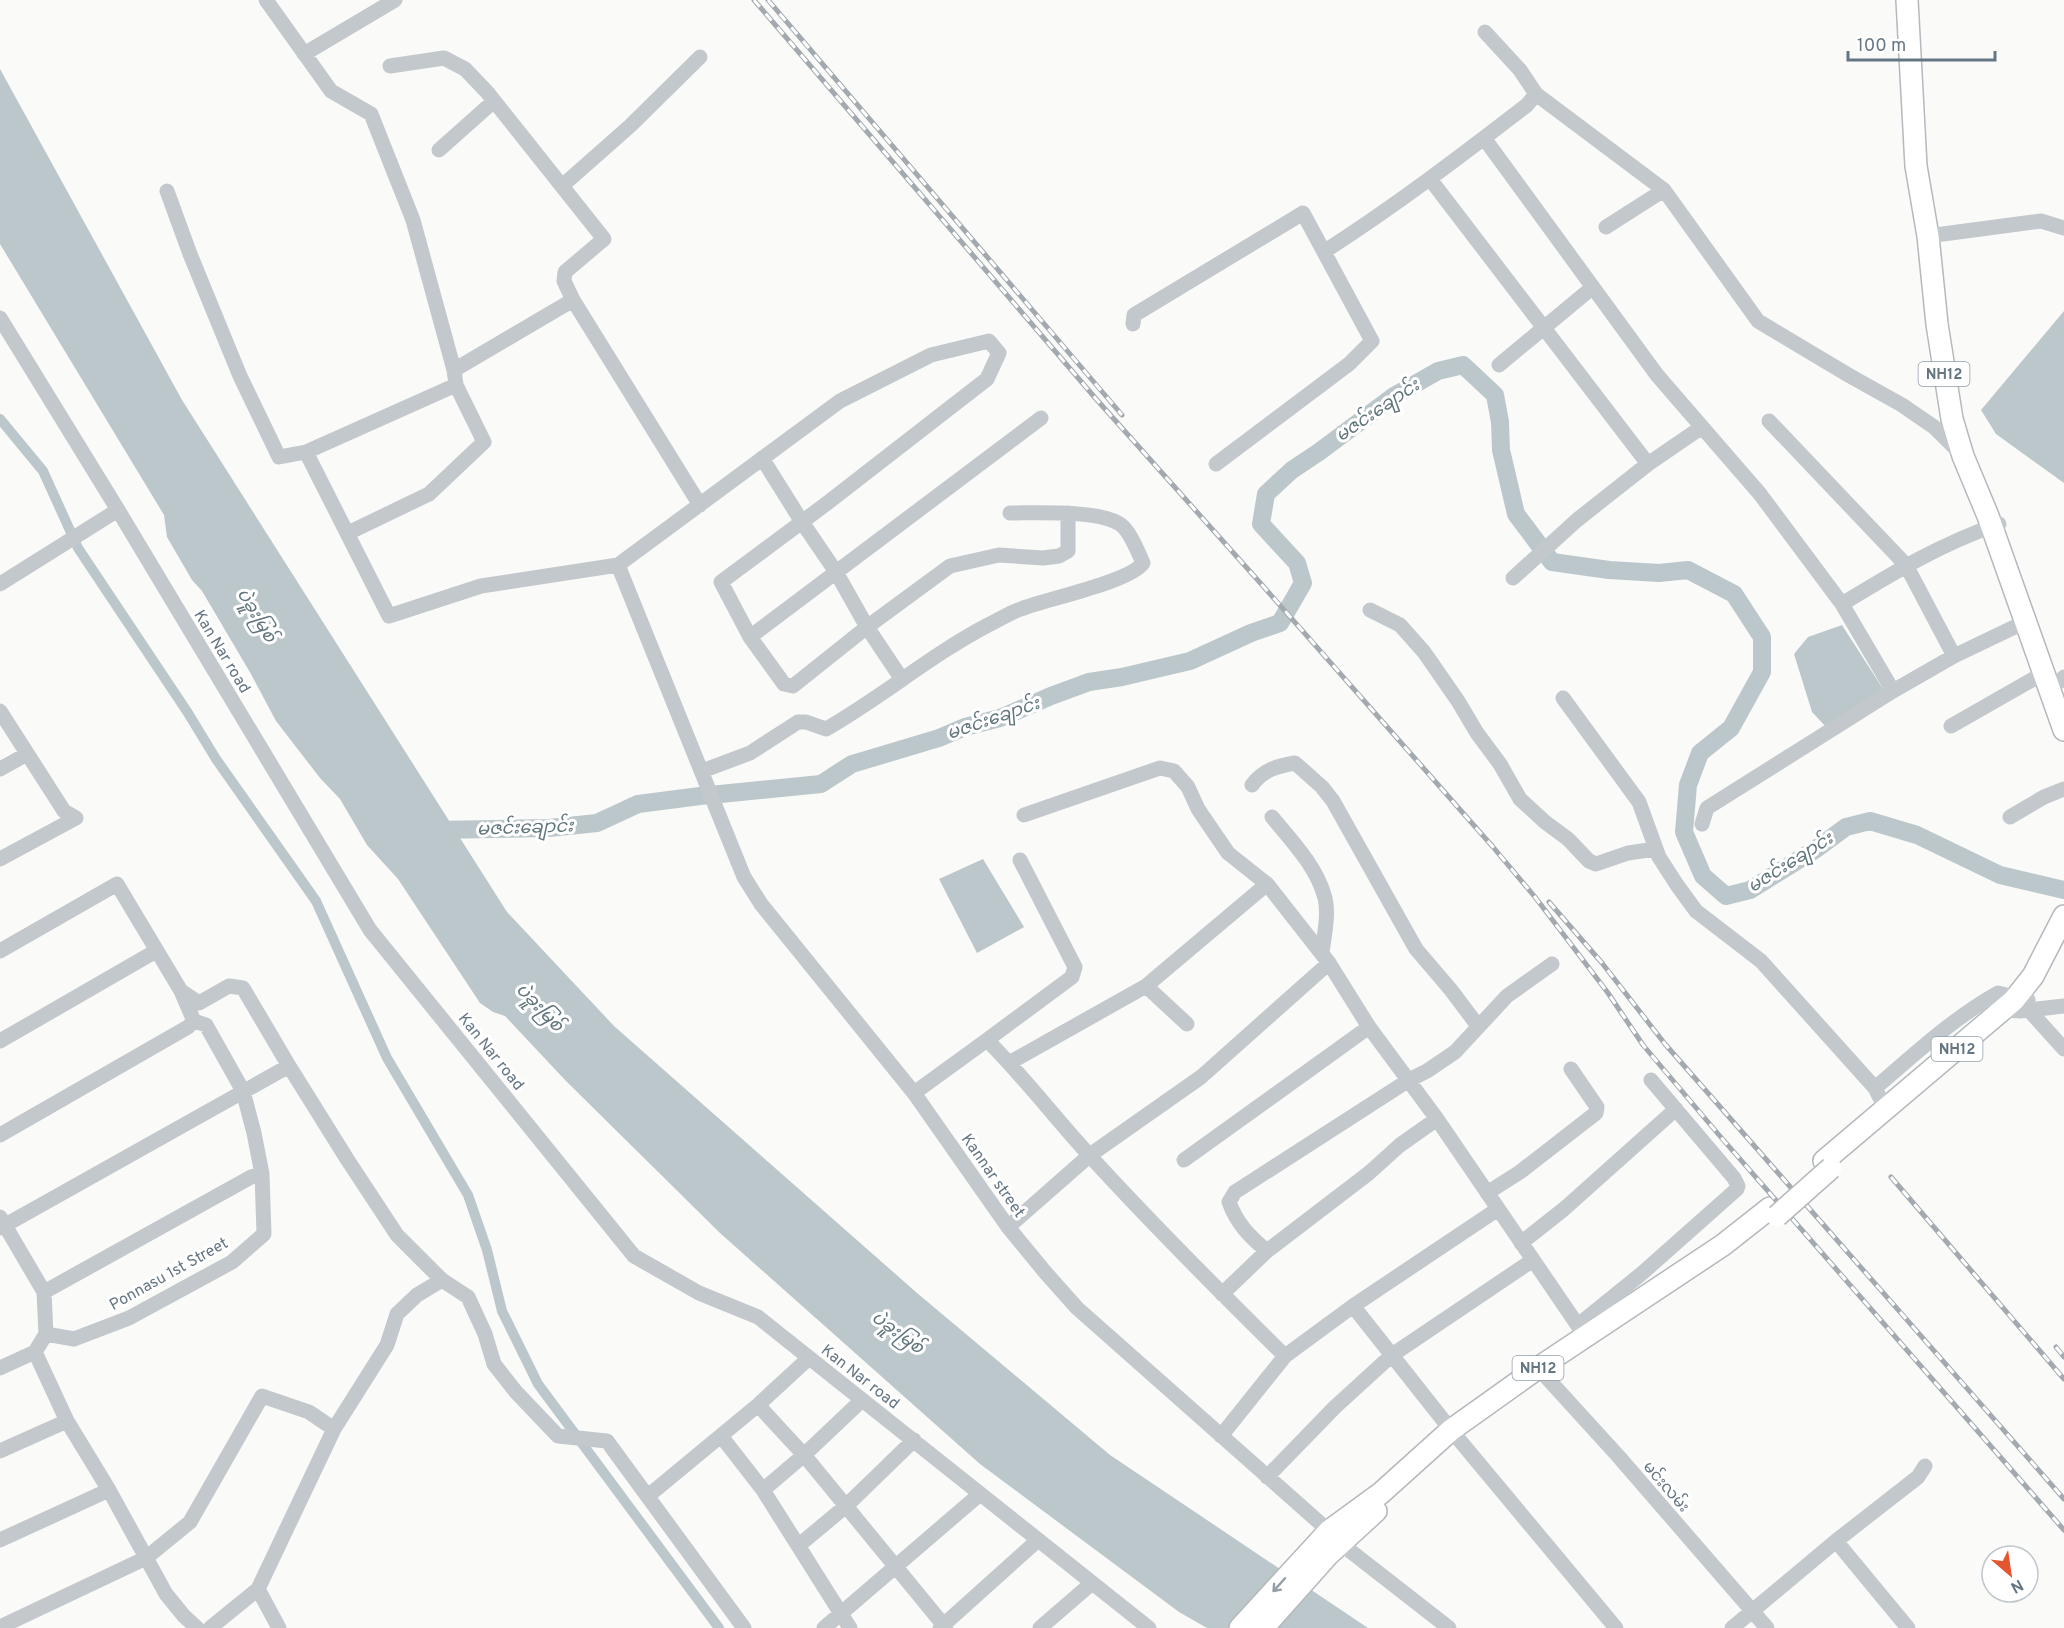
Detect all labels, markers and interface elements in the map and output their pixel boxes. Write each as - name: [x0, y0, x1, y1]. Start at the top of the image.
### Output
- scale bar: [1848, 24, 1995, 62]
- text: 100 m: [1857, 35, 1906, 58]
- road number: NH12: [1918, 362, 1970, 386]
- water label: မဇင်းချောင်း: [1330, 371, 1427, 449]
- water label: ပဲခူးမြစ်: [229, 583, 284, 649]
- street label: Kan Nar road: [189, 607, 254, 697]
- water label: မဇင်းချောင်း: [943, 689, 1045, 748]
- water label: မဇင်းချောင်း: [476, 812, 575, 844]
- water label: မဇင်းချောင်း: [1742, 824, 1840, 900]
- water label: ပဲခူးမြစ်: [509, 977, 571, 1040]
- street label: Kan Nar road: [453, 1010, 528, 1095]
- road number: NH12: [1932, 1037, 1982, 1061]
- street label: Kannar street: [956, 1130, 1029, 1222]
- street label: Ponnasu 1st Street: [106, 1234, 232, 1316]
- water label: ပဲခူးမြစ်: [865, 1304, 931, 1362]
- street label: Kan Nar road: [817, 1341, 903, 1414]
- road number: NH12: [1512, 1356, 1564, 1380]
- street label: မင်းလမ်း: [1638, 1456, 1695, 1517]
- north arrow: [1980, 1544, 2040, 1604]
- text: N: [2006, 1574, 2026, 1597]
- one-way arrow: [1272, 1578, 1286, 1593]

